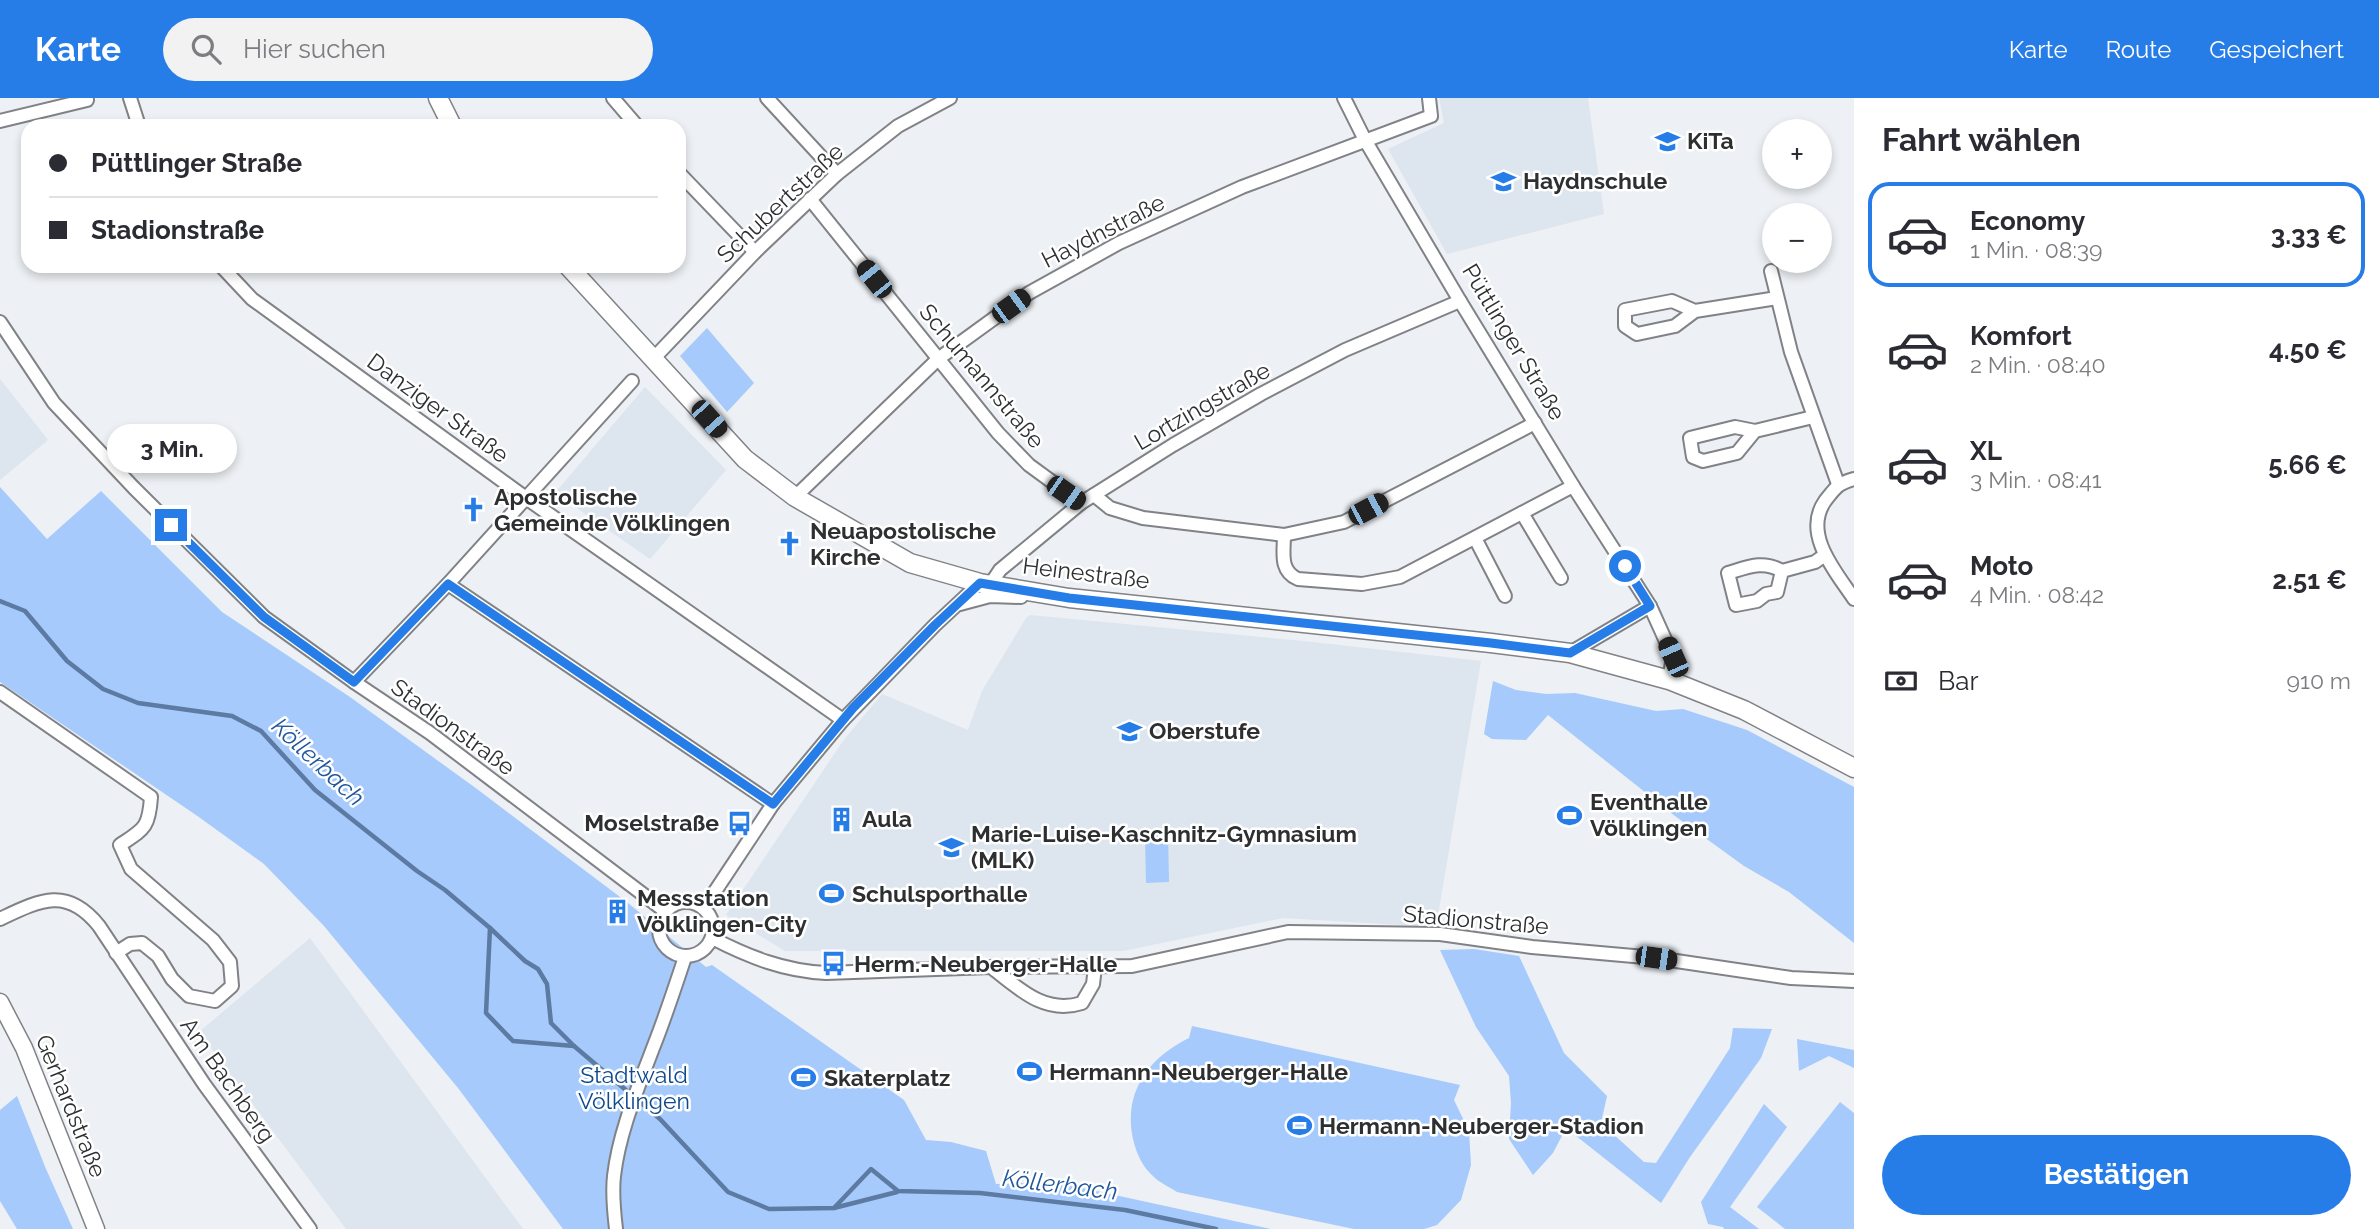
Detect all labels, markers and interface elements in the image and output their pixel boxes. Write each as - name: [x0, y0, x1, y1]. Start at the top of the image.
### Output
- search box: [163, 18, 653, 81]
- text: Karte: [35, 30, 121, 69]
- icon: search: [187, 30, 225, 68]
- text: Hier suchen: [243, 34, 386, 64]
- text: Karte: [2009, 35, 2068, 64]
- text: Route: [2106, 35, 2171, 64]
- text: Gespeichert: [2209, 35, 2344, 64]
- map controls: [1762, 119, 1832, 273]
- button: +: [1762, 119, 1832, 189]
- text: Fahrt wählen: [1882, 121, 2081, 158]
- school or university icon: KiTa: [1653, 127, 1681, 155]
- place label: KiTa: [1687, 127, 1734, 154]
- street label: Schubertstraße: [711, 137, 848, 268]
- text: Püttlinger Straße: [91, 148, 302, 178]
- school or university icon: Haydnschule: [1489, 167, 1517, 195]
- place label: Haydnschule: [1523, 167, 1667, 194]
- street label: Haydnstraße: [1037, 188, 1169, 273]
- button: −: [1762, 203, 1832, 273]
- icon: car: [1886, 203, 1949, 266]
- text: Economy: [1970, 206, 2085, 236]
- text: Stadionstraße: [91, 215, 264, 245]
- text: 3.33 €: [2271, 220, 2347, 250]
- text: 1 Min. · 08:39: [1970, 236, 2103, 263]
- car: [853, 256, 896, 302]
- street label: Püttlinger Straße: [1457, 259, 1572, 425]
- car: [988, 285, 1035, 327]
- street label: Schumannstraße: [914, 298, 1050, 453]
- icon: car: [1886, 318, 1949, 381]
- text: Komfort: [1970, 321, 2072, 351]
- text: 4.50 €: [2269, 335, 2347, 365]
- street label: Danziger Straße: [362, 347, 514, 468]
- text: 2 Min. · 08:40: [1970, 351, 2106, 378]
- street label: Lortzingstraße: [1129, 356, 1274, 455]
- car: [688, 396, 731, 442]
- callout: 3 Min.: [106, 424, 236, 472]
- icon: car: [1886, 433, 1949, 496]
- text: 3 Min.: [140, 435, 204, 462]
- text: XL: [1970, 436, 2002, 466]
- text: 5.66 €: [2268, 450, 2347, 480]
- text: 3 Min. · 08:41: [1970, 466, 2102, 493]
- car: [1043, 472, 1090, 514]
- place label: Apostolische Gemeinde Völklingen: [494, 483, 730, 536]
- car: [1345, 490, 1392, 528]
- church icon: Apostolische Gemeinde Völklingen: [460, 496, 488, 524]
- route end: [155, 509, 187, 541]
- place label: Neuapostolische Kirche: [810, 517, 996, 570]
- church icon: Neuapostolische Kirche: [776, 530, 804, 558]
- icon: car: [1886, 548, 1949, 611]
- route start: [1609, 550, 1641, 582]
- street label: Heinestraße: [1021, 551, 1151, 594]
- text: Moto: [1970, 551, 2033, 581]
- text: 2.51 €: [2272, 565, 2347, 595]
- text: 4 Min. · 08:42: [1970, 581, 2104, 608]
- car: [1655, 634, 1692, 680]
- icon: cash: [1882, 662, 1920, 700]
- text: Bar: [1938, 666, 1979, 696]
- text: 910 m: [2287, 667, 2351, 694]
- street label: Stadionstraße: [386, 673, 520, 780]
- water label: Köllerbach: [266, 711, 371, 812]
- school or university icon: Oberstufe: [1115, 717, 1143, 745]
- place label: Oberstufe: [1149, 717, 1260, 744]
- place label: Eventhalle Völklingen: [1590, 788, 1708, 841]
- sports icon: Eventhalle Völklingen: [1556, 801, 1584, 829]
- building icon: Aula: [828, 805, 856, 833]
- place label: Aula: [862, 805, 912, 832]
- place label: Moselstraße: [584, 809, 719, 836]
- bus stop icon: Moselstraße: [725, 809, 753, 837]
- place label: Marie-Luise-Kaschnitz-Gymnasium (MLK): [971, 820, 1357, 873]
- school or university icon: Marie-Luise-Kaschnitz-Gymnasium (MLK): [937, 833, 965, 861]
- sports icon: Schulsporthalle: [818, 880, 846, 908]
- place label: Schulsporthalle: [852, 880, 1028, 907]
- place label: Messstation Völklingen-City: [637, 884, 807, 937]
- building icon: Messstation Völklingen-City: [603, 897, 631, 925]
- street label: Stadionstraße: [1402, 900, 1550, 939]
- car: [1634, 945, 1679, 971]
- bus stop icon: Herm.-Neuberger-Halle: [820, 950, 848, 978]
- place label: Herm.-Neuberger-Halle: [854, 950, 1118, 977]
- street label: Am Bachberg: [175, 1012, 281, 1147]
- street label: Gerhardstraße: [31, 1030, 112, 1181]
- sports icon: Hermann-Neuberger-Halle: [1015, 1058, 1043, 1086]
- place label: Hermann-Neuberger-Halle: [1049, 1058, 1348, 1085]
- park label: Stadtwald Völklingen: [578, 1061, 690, 1114]
- sports icon: Skaterplatz: [790, 1064, 818, 1092]
- place label: Skaterplatz: [824, 1064, 950, 1091]
- sports icon: Hermann-Neuberger-Stadion: [1285, 1112, 1313, 1140]
- place label: Hermann-Neuberger-Stadion: [1319, 1112, 1644, 1139]
- button: Bestätigen: [1882, 1135, 2351, 1215]
- water label: Köllerbach: [1001, 1163, 1119, 1206]

